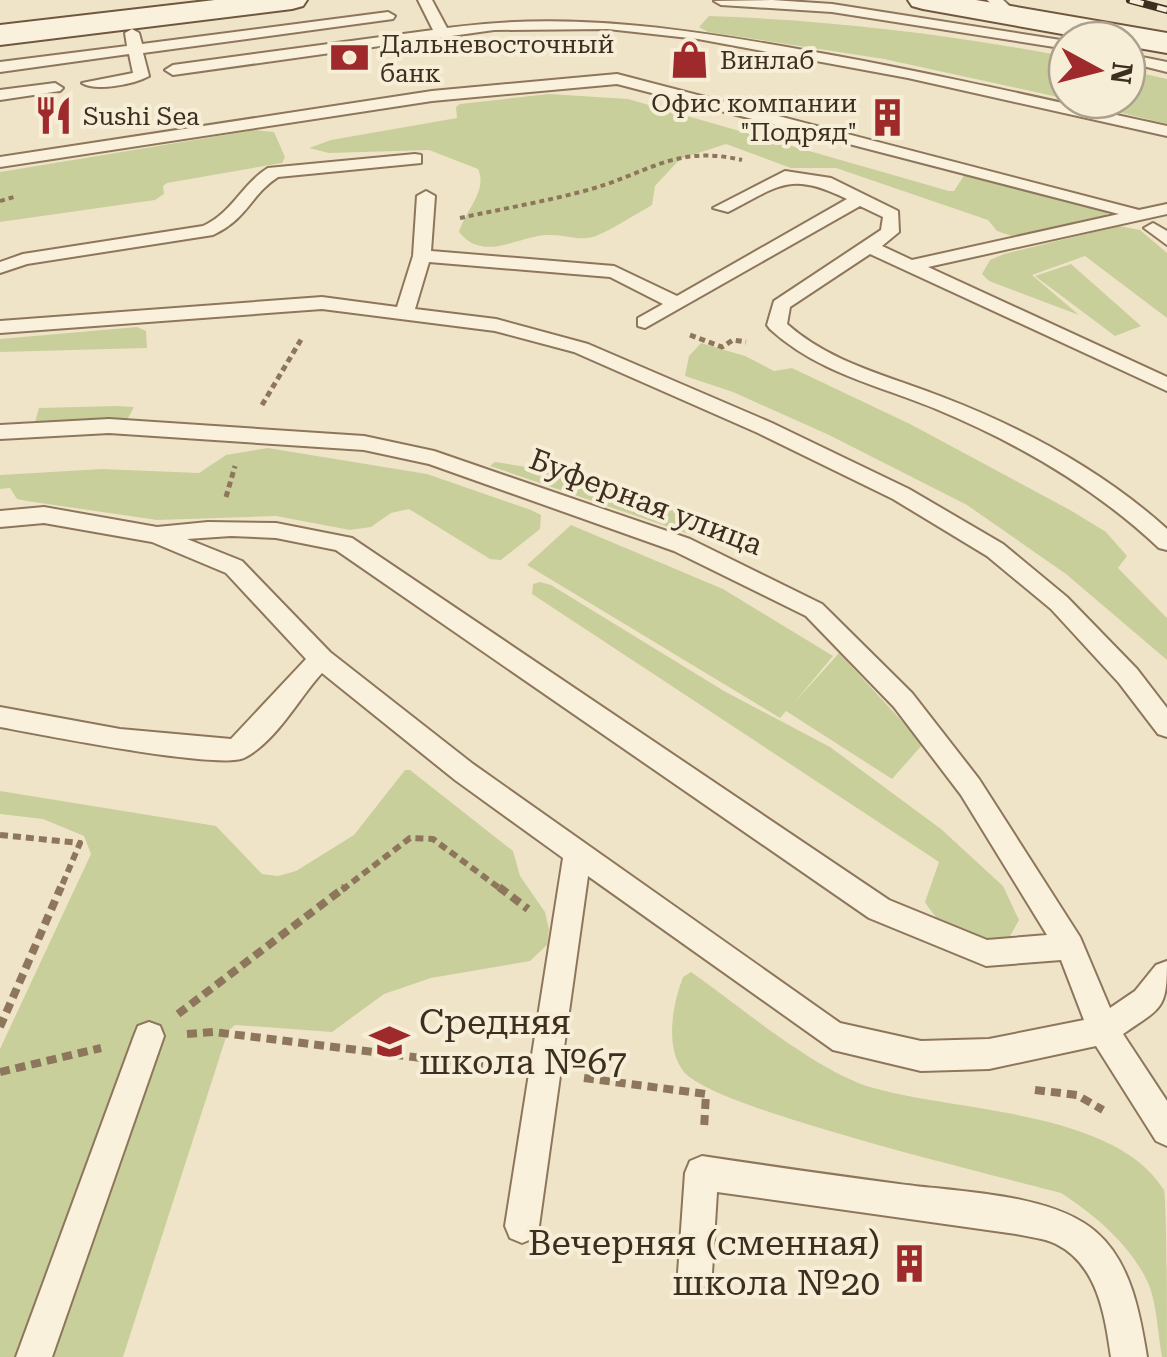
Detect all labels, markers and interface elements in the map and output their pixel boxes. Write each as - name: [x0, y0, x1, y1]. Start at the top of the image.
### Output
- north arrow: [1047, 20, 1147, 120]
- place label: Дальневосточный банк: [380, 30, 614, 88]
- bank icon: Дальневосточный банк: [329, 37, 371, 79]
- shop icon: Винлаб: [669, 39, 711, 81]
- place label: Винлаб: [720, 46, 815, 75]
- text: N: [1104, 60, 1139, 86]
- place label: Офис компании "Подряд": [651, 89, 857, 147]
- restaurant icon: Sushi Sea: [32, 95, 74, 137]
- building icon: Офис компании "Подряд": [866, 96, 908, 138]
- place label: Sushi Sea: [83, 102, 200, 131]
- street label: Буферная улица: [525, 441, 768, 562]
- place label: Средняя школа №67: [419, 1002, 627, 1083]
- school or university icon: Средняя школа №67: [368, 1021, 410, 1063]
- place label: Вечерняя (сменная) школа №20: [528, 1223, 880, 1304]
- building icon: Вечерняя (сменная) школа №20: [889, 1242, 931, 1284]

